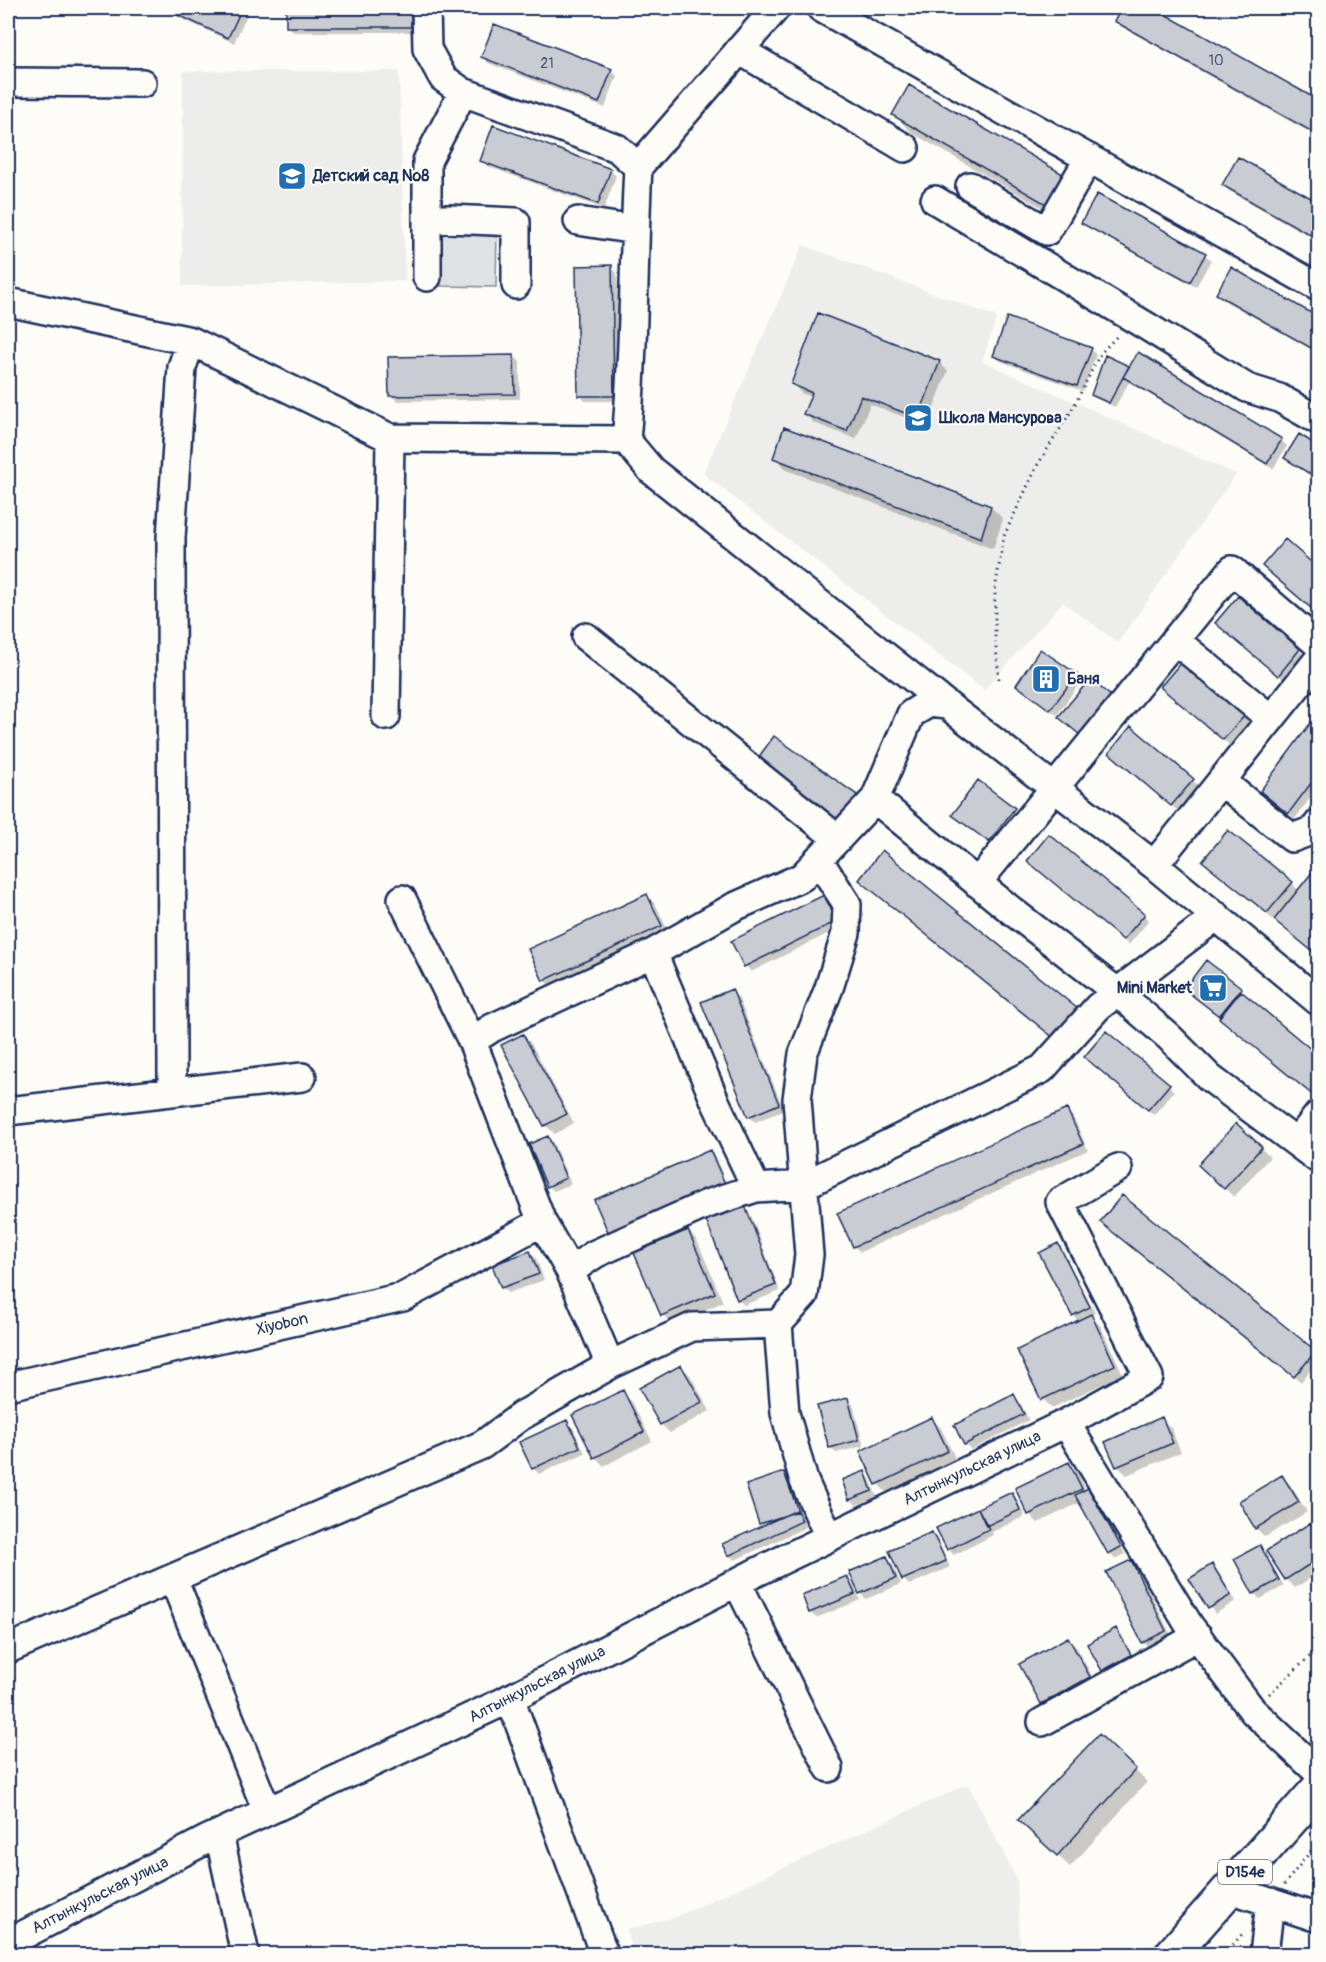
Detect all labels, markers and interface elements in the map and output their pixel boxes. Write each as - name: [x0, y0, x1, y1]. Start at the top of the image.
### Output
- house number: 10: [1208, 52, 1224, 69]
- house number: 21: [540, 55, 554, 72]
- school or university icon: Детский сад №8: [276, 160, 308, 192]
- place label: Детский сад №8: [312, 166, 429, 186]
- school or university icon: Школа Мансурова: [902, 402, 934, 434]
- place label: Школа Мансурова: [938, 408, 1062, 428]
- building icon: Баня: [1030, 663, 1062, 695]
- place label: Баня: [1067, 669, 1100, 689]
- supermarket icon: Mini Market: [1197, 972, 1229, 1004]
- place label: Mini Market: [1117, 978, 1193, 998]
- street label: Xiyobon: [254, 1308, 310, 1340]
- street label: Алтынкульская улица: [900, 1426, 1044, 1510]
- street label: Алтынкульская улица: [465, 1641, 609, 1727]
- street label: Алтынкульская улица: [28, 1852, 172, 1938]
- road number: D154e: [1218, 1860, 1272, 1884]

